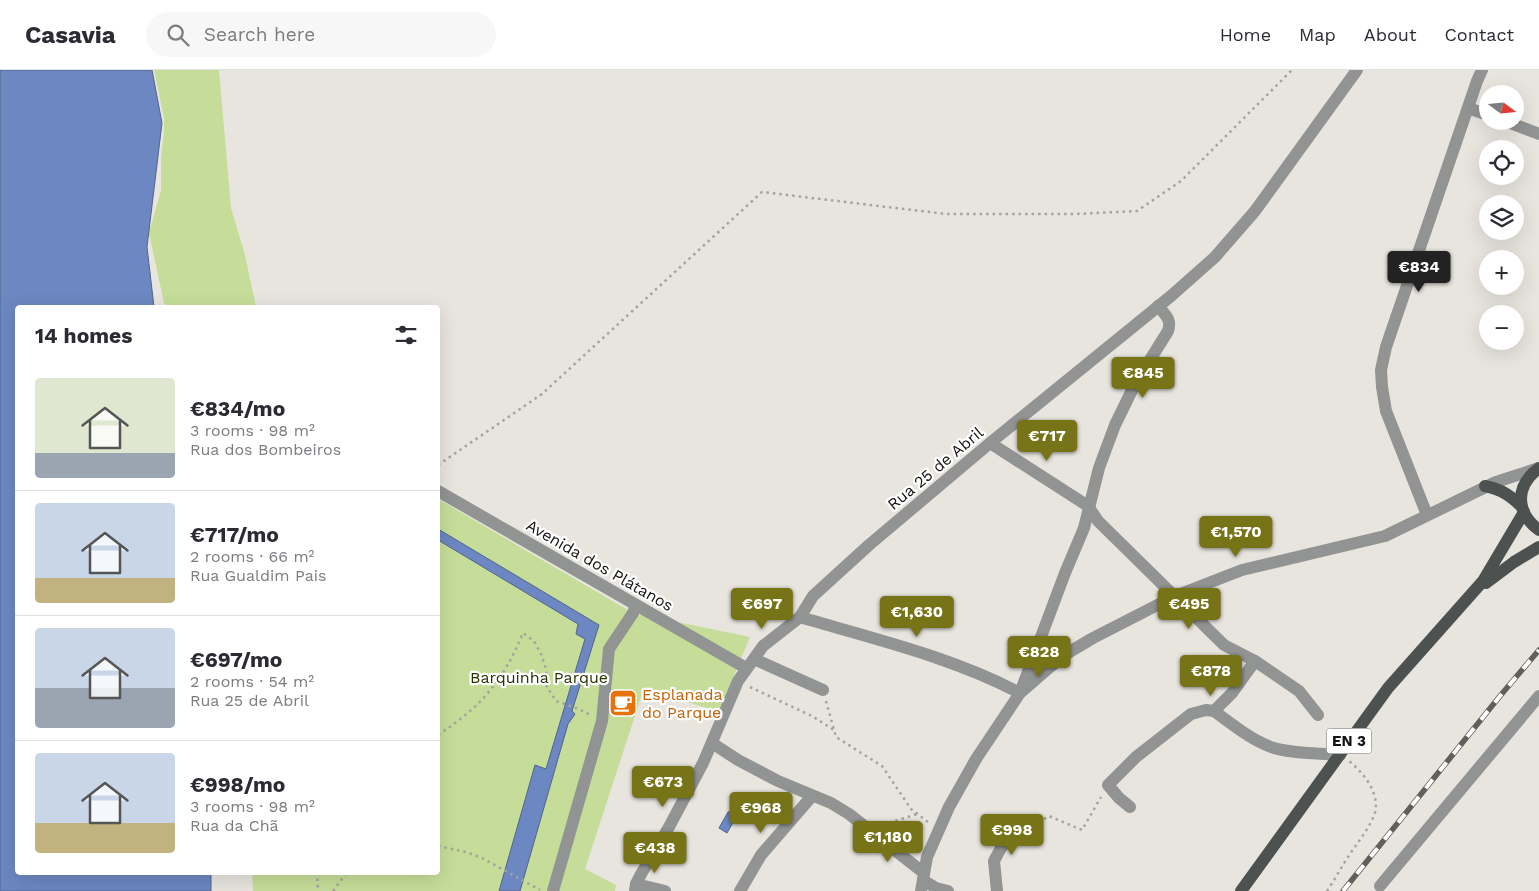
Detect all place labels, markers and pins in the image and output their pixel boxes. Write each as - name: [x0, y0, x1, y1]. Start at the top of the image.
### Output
- pin: €834: [1389, 250, 1449, 293]
- pin: €845: [1113, 356, 1173, 399]
- pin: €717: [1017, 420, 1077, 462]
- pin: €1,570: [1195, 516, 1277, 558]
- pin: €697: [732, 588, 792, 630]
- pin: €495: [1159, 588, 1219, 630]
- pin: €1,630: [876, 596, 958, 638]
- pin: €828: [1009, 636, 1069, 678]
- pin: €878: [1181, 654, 1241, 697]
- place label: Esplanada do Parque: [642, 685, 723, 722]
- cafe icon: Esplanada do Parque: [608, 688, 638, 718]
- pin: €673: [633, 766, 693, 808]
- pin: €968: [731, 792, 791, 834]
- pin: €998: [982, 814, 1042, 856]
- pin: €1,180: [847, 820, 929, 863]
- pin: €438: [625, 832, 685, 874]

